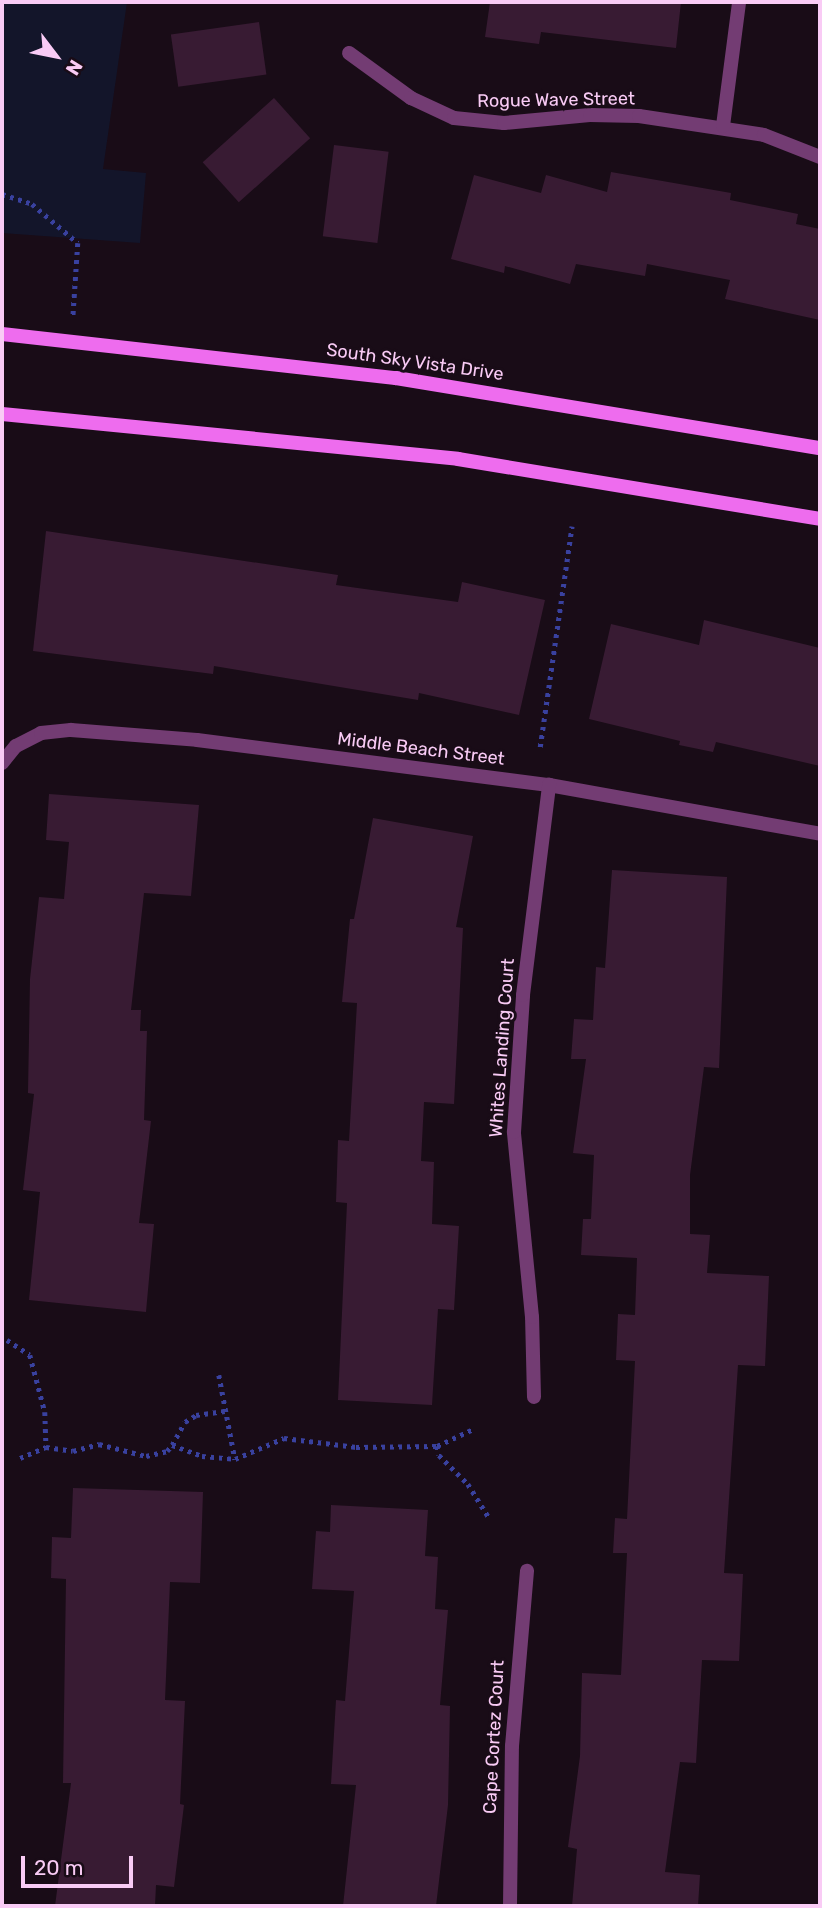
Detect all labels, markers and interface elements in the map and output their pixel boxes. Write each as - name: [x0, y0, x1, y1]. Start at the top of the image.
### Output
- north arrow: [21, 21, 91, 91]
- text: N: [61, 55, 88, 79]
- street label: Rogue Wave Street: [477, 88, 635, 112]
- street label: South Sky Vista Drive: [325, 339, 505, 385]
- street label: Middle Beach Street: [336, 728, 506, 770]
- street label: Whites Landing Court: [485, 958, 519, 1138]
- street label: Cape Cortez Court: [479, 1660, 509, 1814]
- scale bar: [24, 1842, 136, 1886]
- text: 20 m: [34, 1855, 83, 1880]

